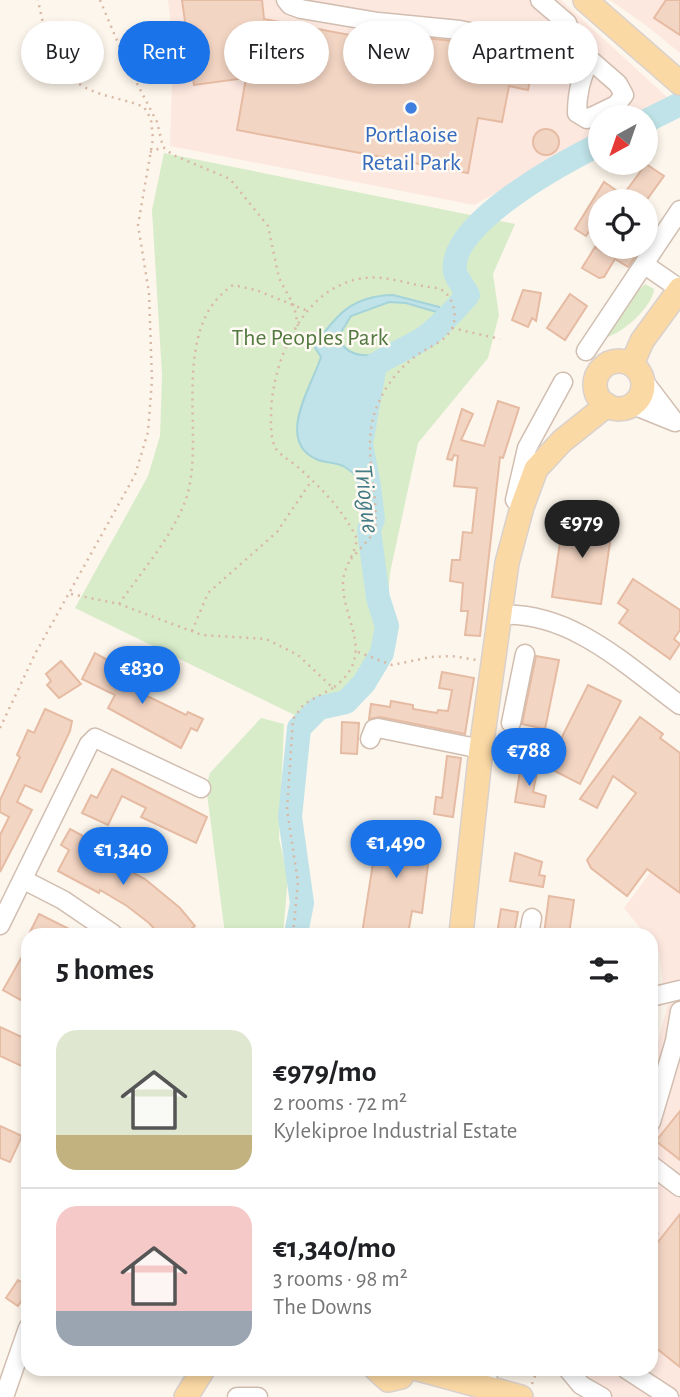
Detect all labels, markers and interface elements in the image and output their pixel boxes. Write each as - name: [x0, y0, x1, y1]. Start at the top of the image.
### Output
- chip: Buy: [21, 21, 104, 84]
- chip: Rent: [118, 21, 210, 84]
- chip: Filters: [224, 21, 329, 84]
- chip: New: [343, 21, 434, 84]
- chip: Apartment: [448, 21, 598, 84]
- marker: Portlaoise Retail Park: [403, 100, 419, 116]
- north arrow: [588, 105, 658, 175]
- map controls: [588, 105, 658, 259]
- place label: Portlaoise Retail Park: [361, 123, 461, 175]
- button: locate: [588, 189, 658, 259]
- park label: The Peoples Park: [232, 326, 388, 350]
- water label: Triogue: [350, 463, 384, 535]
- pin: €979: [541, 500, 623, 560]
- text: €979: [561, 511, 603, 534]
- pin: €830: [101, 646, 183, 706]
- text: €830: [120, 657, 164, 680]
- pin: €788: [488, 728, 570, 788]
- text: €788: [507, 739, 551, 762]
- pin: €1,490: [339, 820, 453, 880]
- pin: €1,340: [66, 828, 180, 887]
- text: €1,490: [367, 831, 425, 854]
- text: €1,340: [94, 838, 152, 861]
- icon: filters: [585, 951, 623, 989]
- text: 5 homes: [56, 955, 154, 985]
- text: €979/mo: [273, 1057, 377, 1087]
- icon: home: [112, 1058, 196, 1142]
- text: 2 rooms · 72 m²: [273, 1092, 407, 1115]
- text: Kylekiproe Industrial Estate: [273, 1120, 517, 1143]
- text: €1,340/mo: [273, 1233, 396, 1263]
- icon: home: [112, 1234, 196, 1318]
- text: 3 rooms · 98 m²: [273, 1268, 408, 1291]
- text: The Downs: [273, 1296, 372, 1319]

